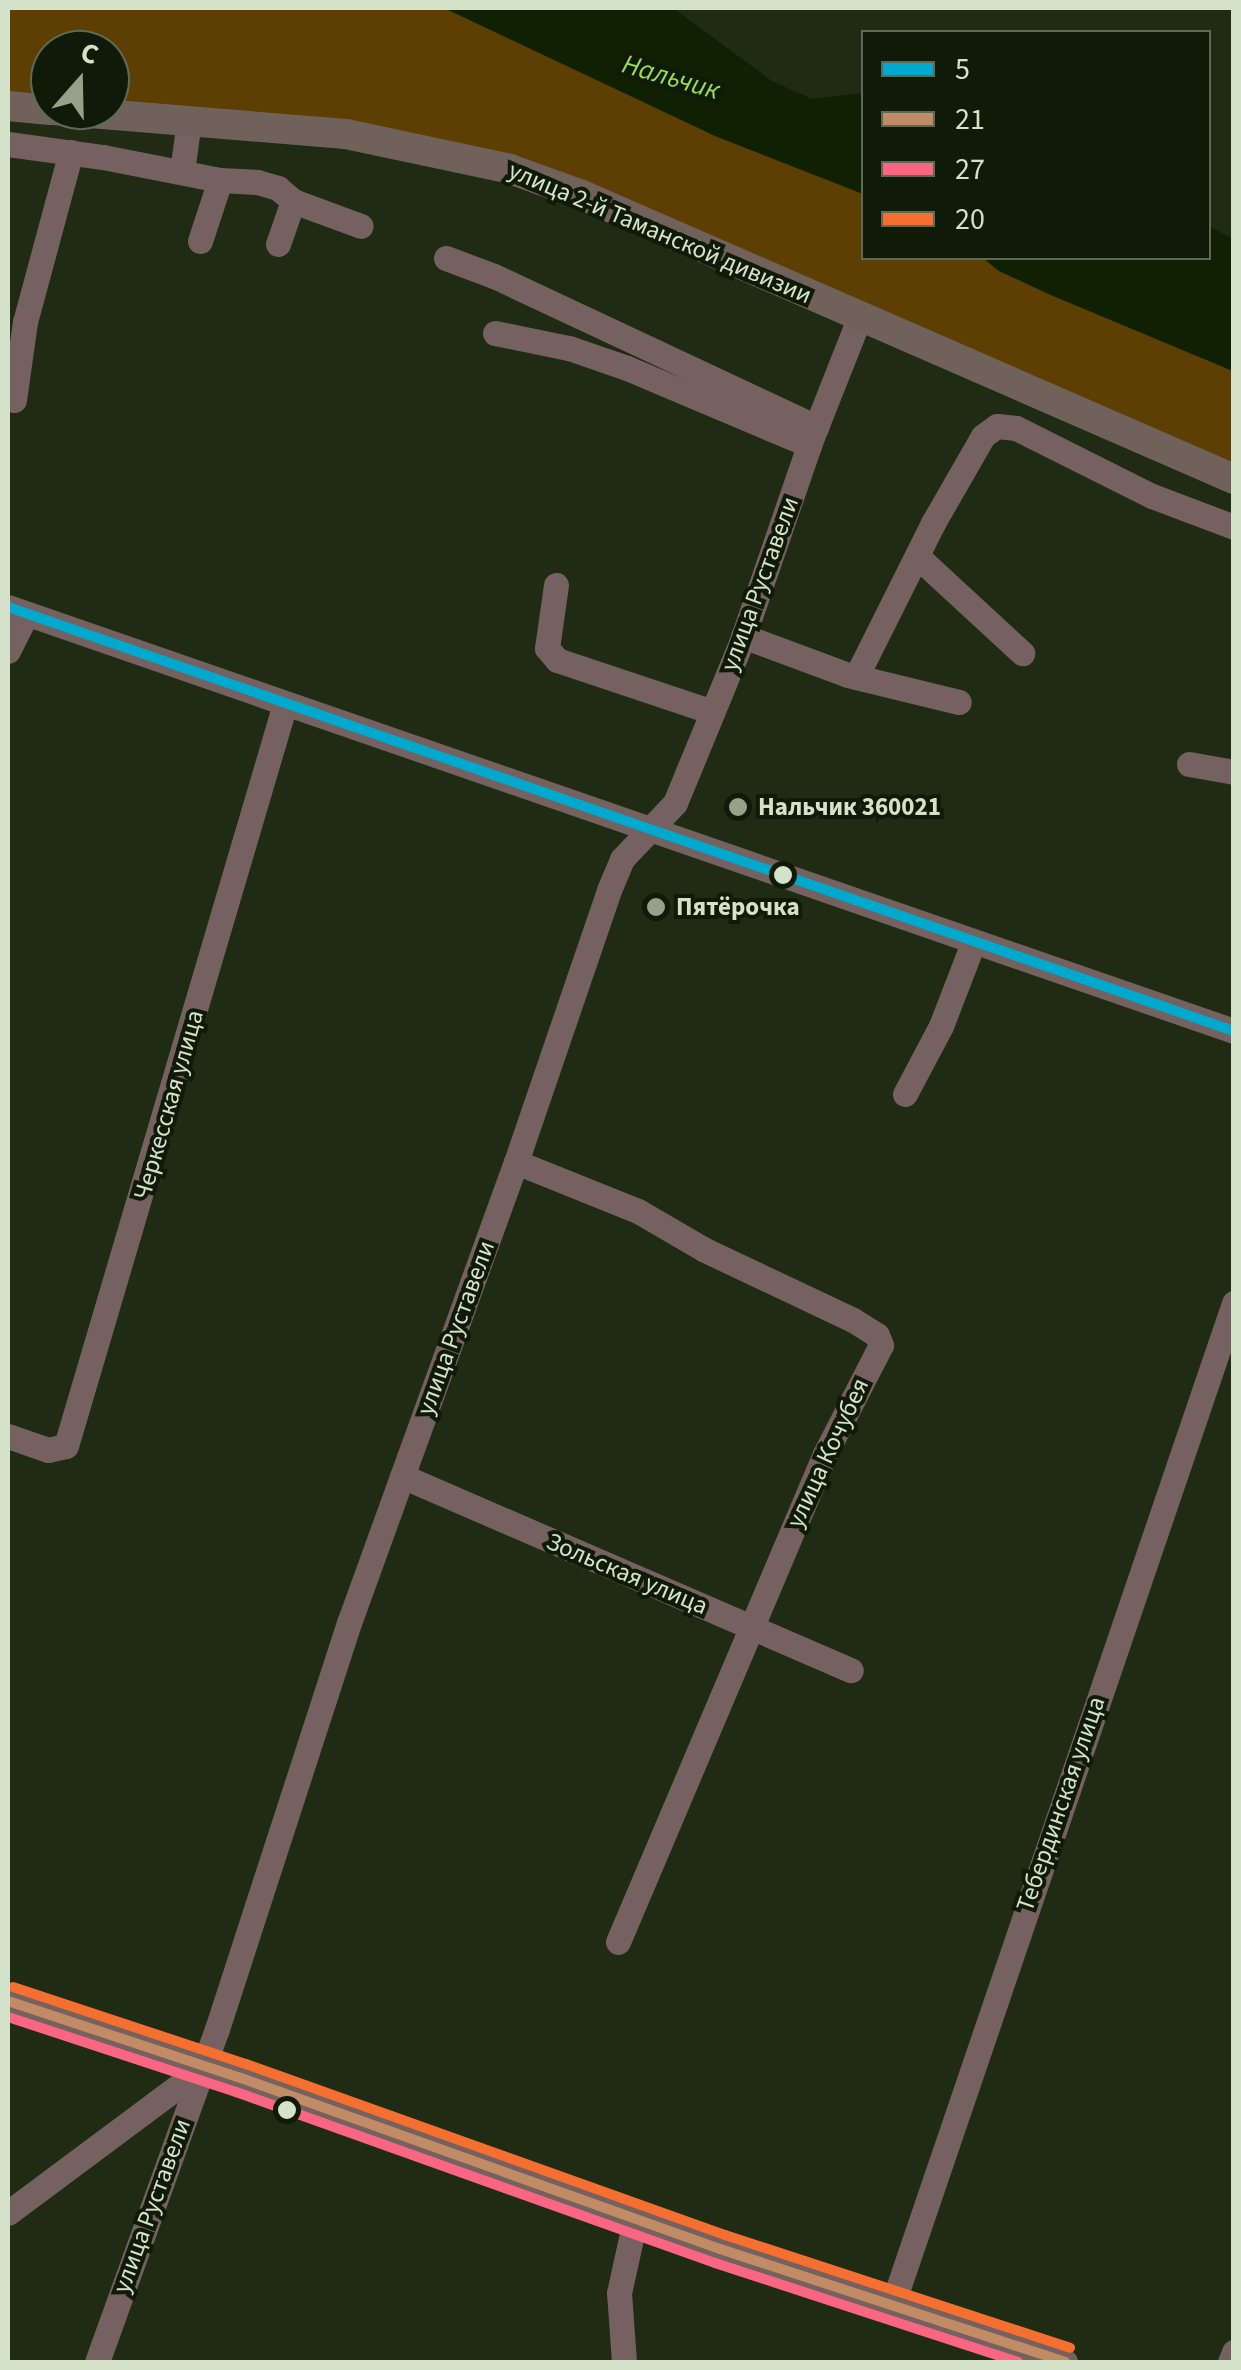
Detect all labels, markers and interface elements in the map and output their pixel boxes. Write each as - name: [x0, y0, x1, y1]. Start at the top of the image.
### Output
- north arrow: [30, 30, 130, 130]
- legend: [861, 30, 1211, 260]
- text: С: [75, 32, 104, 75]
- water label: Нальчик: [618, 47, 724, 107]
- text: 5: [955, 48, 970, 91]
- text: 21: [955, 98, 985, 141]
- text: 27: [955, 148, 985, 191]
- street label: улица 2-й Таманской дивизии: [504, 155, 816, 311]
- text: 20: [955, 198, 985, 241]
- street label: улица Руставели: [715, 493, 805, 675]
- place label: Нальчик 360021: [758, 792, 941, 822]
- marker: Нальчик 360021: [727, 796, 749, 818]
- unlabelled marker: [773, 865, 793, 885]
- place label: Пятёрочка: [676, 892, 800, 922]
- marker: Пятёрочка: [645, 896, 667, 918]
- street label: Черкесская улица: [128, 1007, 210, 1203]
- street label: улица Руставели: [411, 1237, 501, 1419]
- street label: улица Кочубея: [780, 1373, 876, 1533]
- street label: Зольская улица: [542, 1527, 712, 1621]
- street label: Тебердинская улица: [1010, 1693, 1112, 1915]
- unlabelled marker: [277, 2100, 297, 2120]
- street label: улица Руставели: [107, 2115, 197, 2297]

